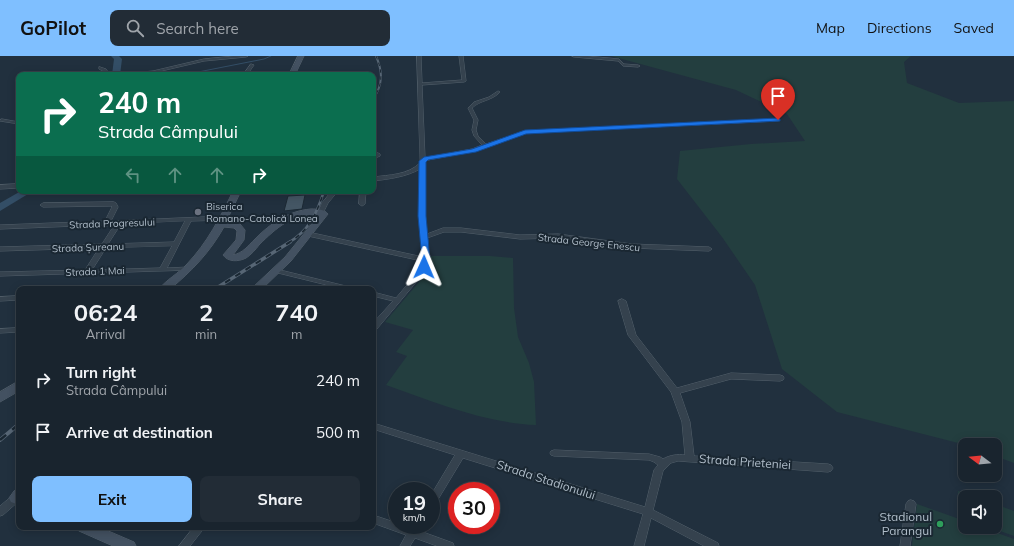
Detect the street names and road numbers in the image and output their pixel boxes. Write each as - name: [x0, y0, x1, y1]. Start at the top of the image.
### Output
- street label: Strada Progresului: [69, 216, 155, 231]
- street label: Strada George Enescu: [537, 231, 641, 254]
- street label: Strada Șureanu: [52, 240, 124, 255]
- street label: Strada 1 Mai: [65, 264, 125, 279]
- street label: Strada Prieteniei: [699, 451, 792, 472]
- street label: Strada Stadionului: [495, 456, 598, 503]

